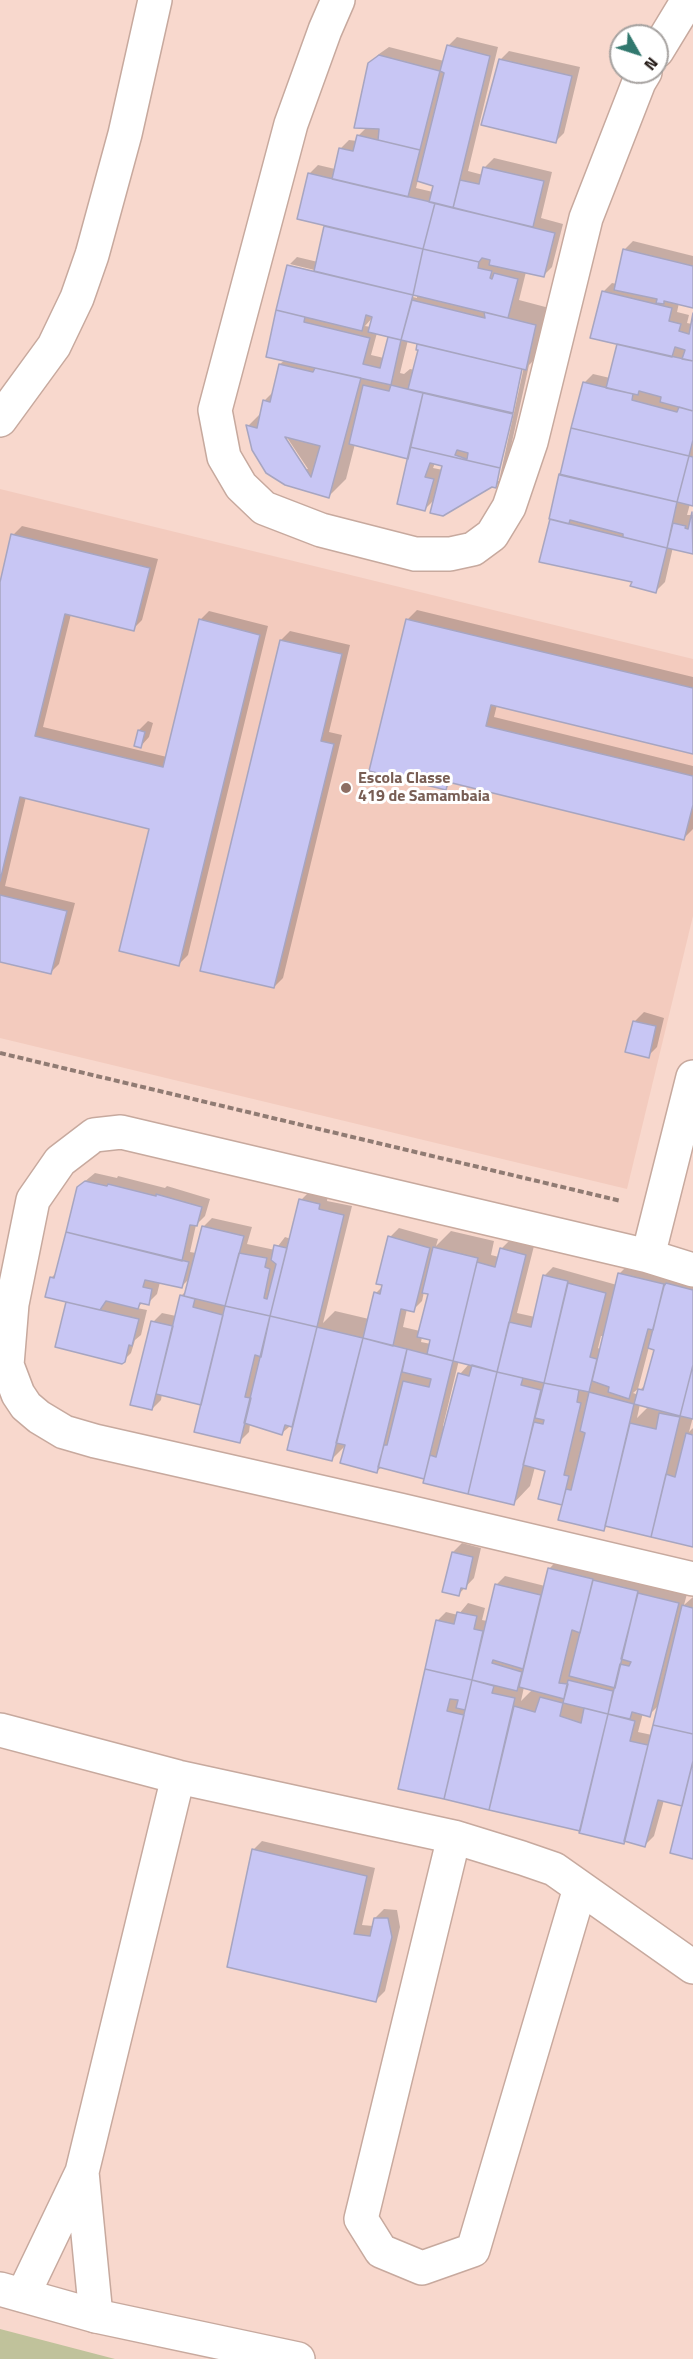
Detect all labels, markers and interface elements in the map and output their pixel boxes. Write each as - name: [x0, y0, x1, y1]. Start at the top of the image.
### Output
- north arrow: [609, 24, 669, 84]
- text: N: [639, 52, 664, 76]
- place label: Escola Classe 419 de Samambaia: [358, 769, 490, 807]
- marker: Escola Classe 419 de Samambaia: [339, 781, 353, 795]

